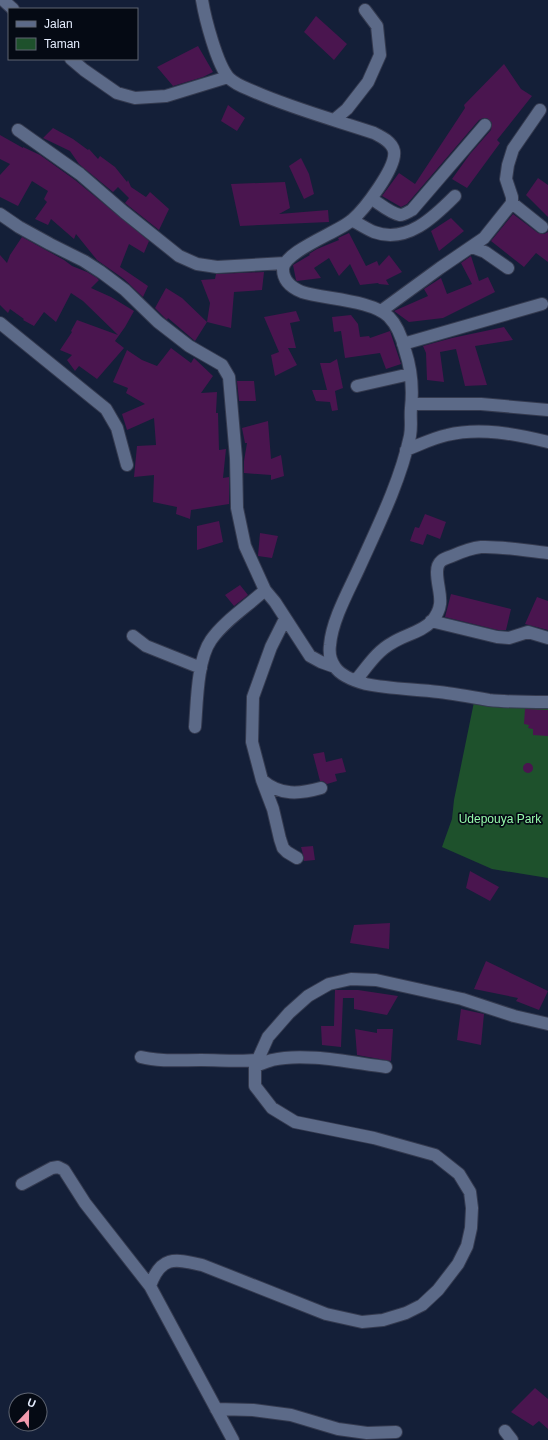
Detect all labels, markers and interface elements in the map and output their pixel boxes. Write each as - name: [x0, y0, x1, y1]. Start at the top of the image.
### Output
- legend: [8, 8, 138, 60]
- text: Jalan: [44, 17, 73, 31]
- text: Taman: [44, 37, 80, 51]
- park label: Udepouya Park: [459, 812, 542, 826]
- north arrow: [8, 1392, 48, 1432]
- text: U: [26, 1396, 38, 1410]

